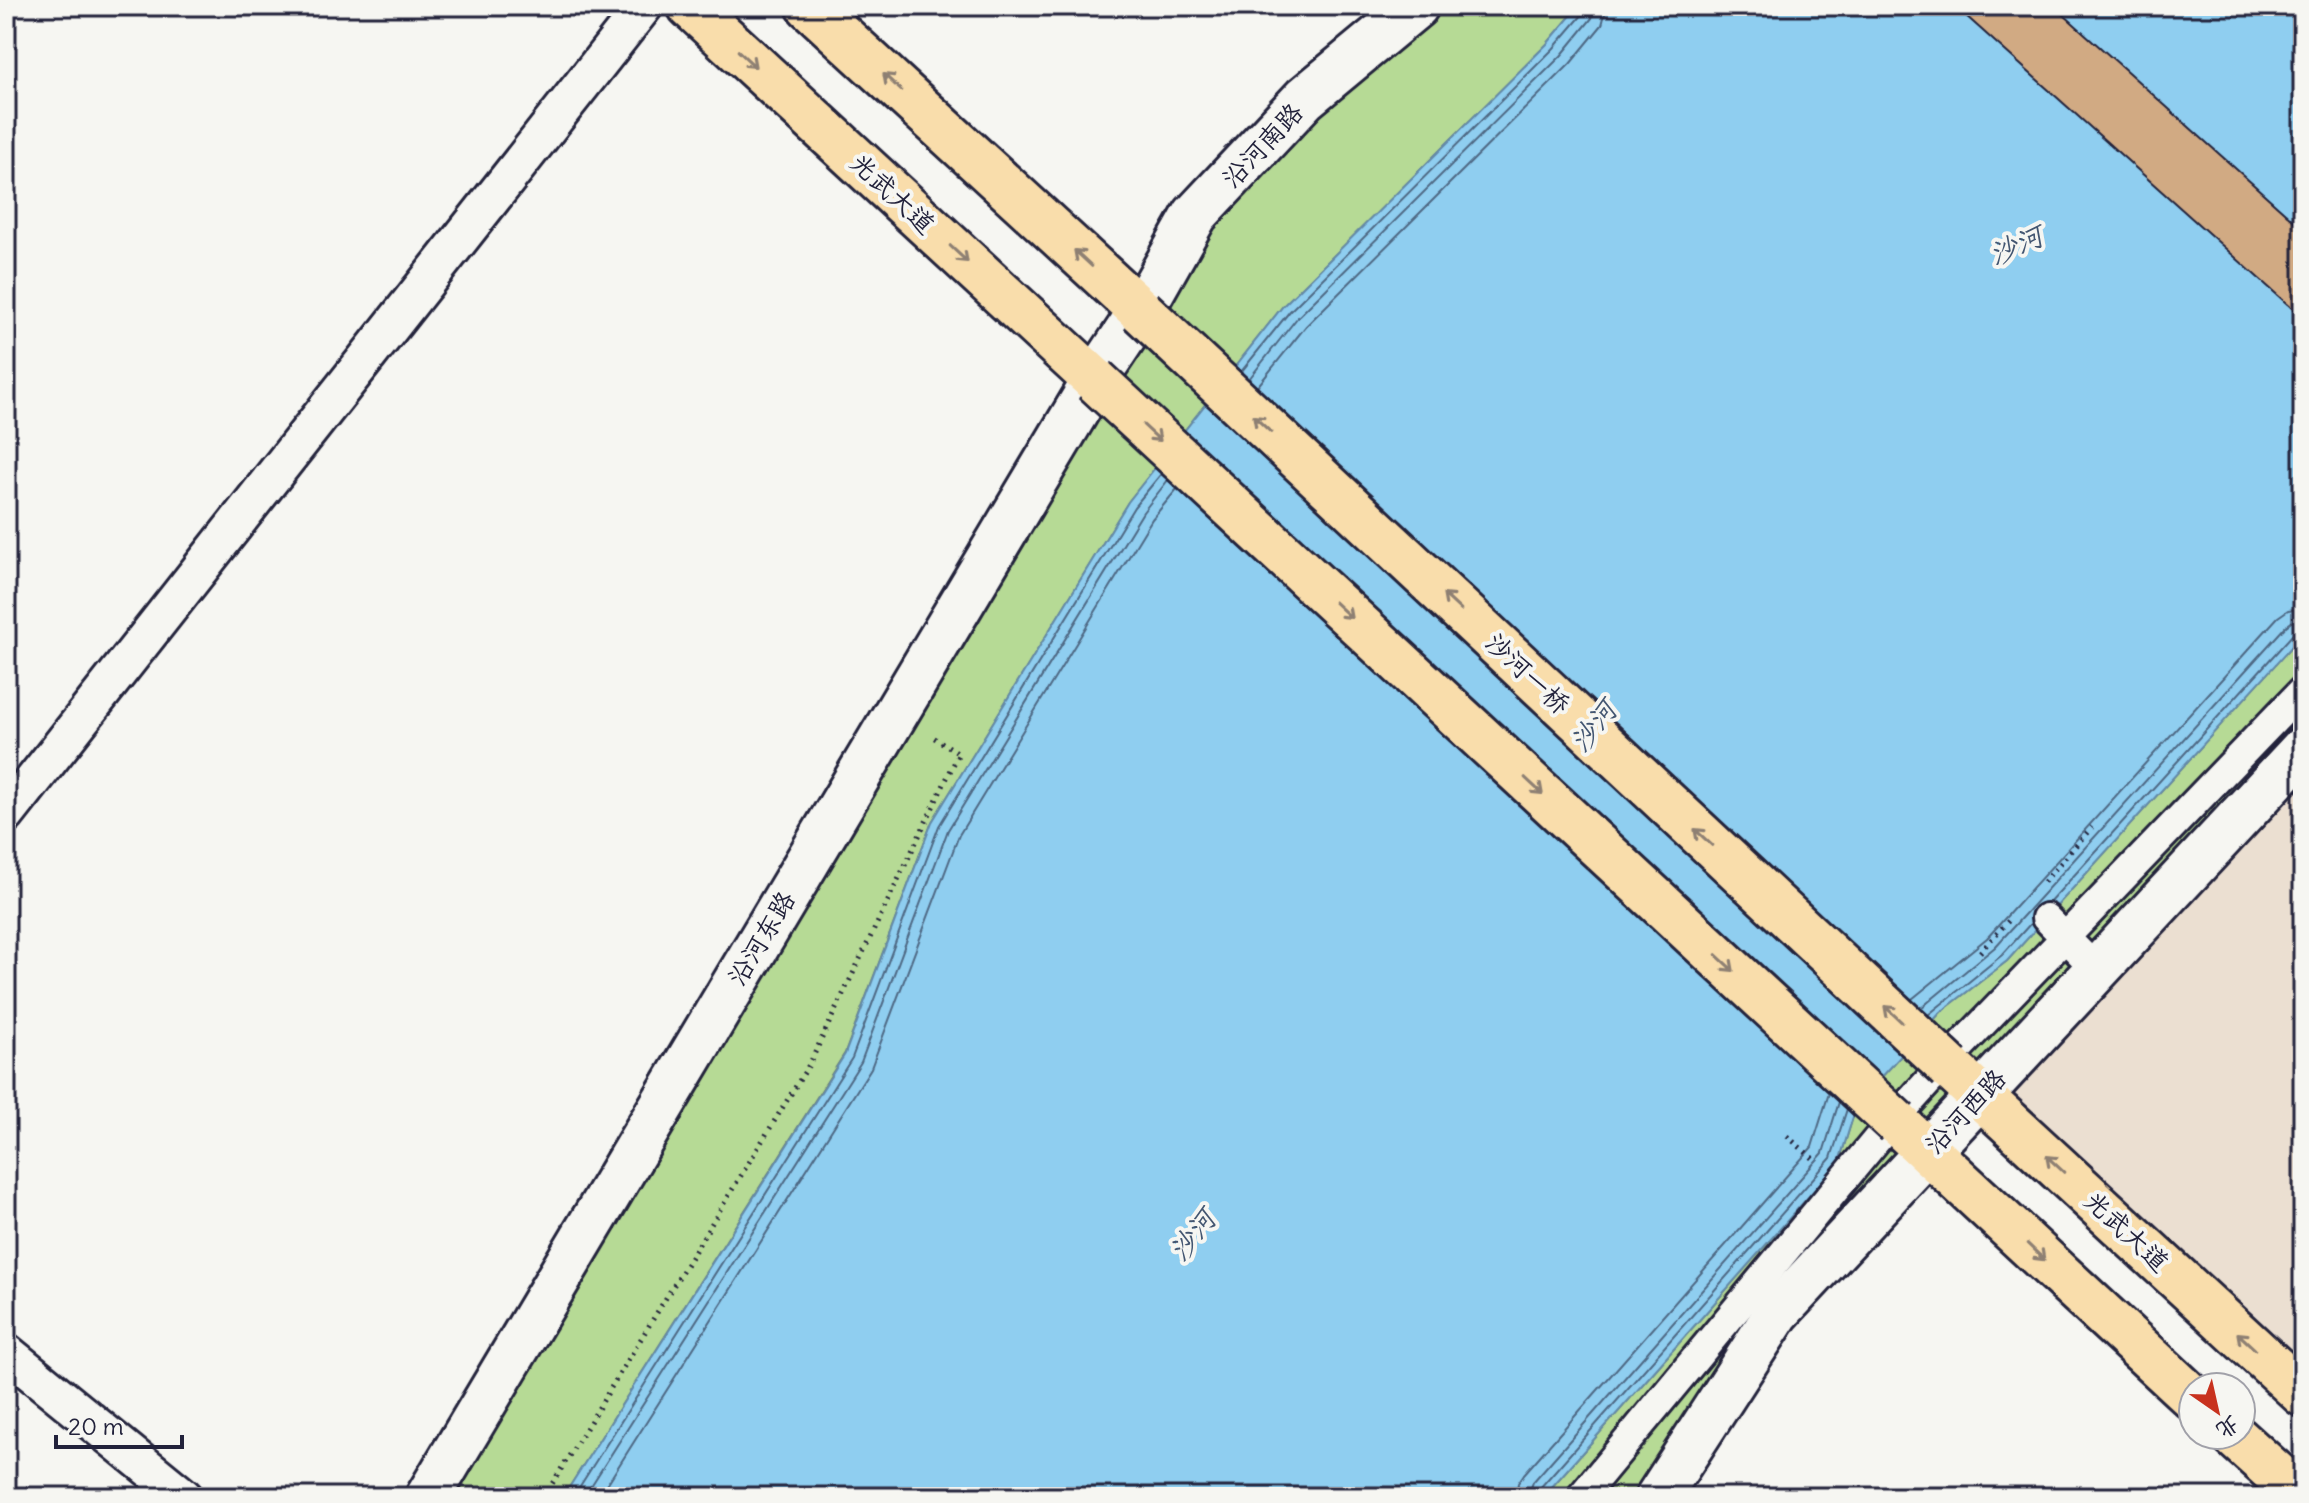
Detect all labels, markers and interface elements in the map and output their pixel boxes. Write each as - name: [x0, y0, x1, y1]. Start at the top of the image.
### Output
- one-way arrow: [737, 49, 757, 67]
- one-way arrow: [882, 73, 902, 92]
- street label: 沿河南路: [1214, 96, 1310, 194]
- street label: 光武大道: [844, 145, 942, 241]
- water label: 沙河: [1983, 216, 2053, 273]
- one-way arrow: [949, 245, 969, 264]
- one-way arrow: [1074, 250, 1094, 268]
- one-way arrow: [1252, 416, 1272, 434]
- one-way arrow: [1142, 423, 1162, 441]
- one-way arrow: [1442, 593, 1462, 612]
- one-way arrow: [1333, 600, 1353, 619]
- street label: 沙河一桥: [1479, 625, 1577, 721]
- water label: 沙河: [1562, 690, 1627, 759]
- one-way arrow: [1524, 777, 1544, 796]
- one-way arrow: [1693, 827, 1713, 846]
- street label: 沿河东路: [720, 885, 802, 991]
- one-way arrow: [1714, 953, 1734, 971]
- one-way arrow: [1883, 1005, 1903, 1024]
- street label: 沿河西路: [1917, 1062, 2013, 1160]
- one-way arrow: [2046, 1156, 2066, 1174]
- street label: 光武大道: [2078, 1183, 2176, 1279]
- water label: 沙河: [1161, 1199, 1226, 1268]
- one-way arrow: [2026, 1243, 2046, 1262]
- one-way arrow: [2236, 1332, 2256, 1351]
- north arrow: [2177, 1371, 2257, 1451]
- scale bar: [56, 1399, 182, 1449]
- text: 北: [2211, 1410, 2245, 1445]
- text: 20 m: [68, 1411, 124, 1441]

